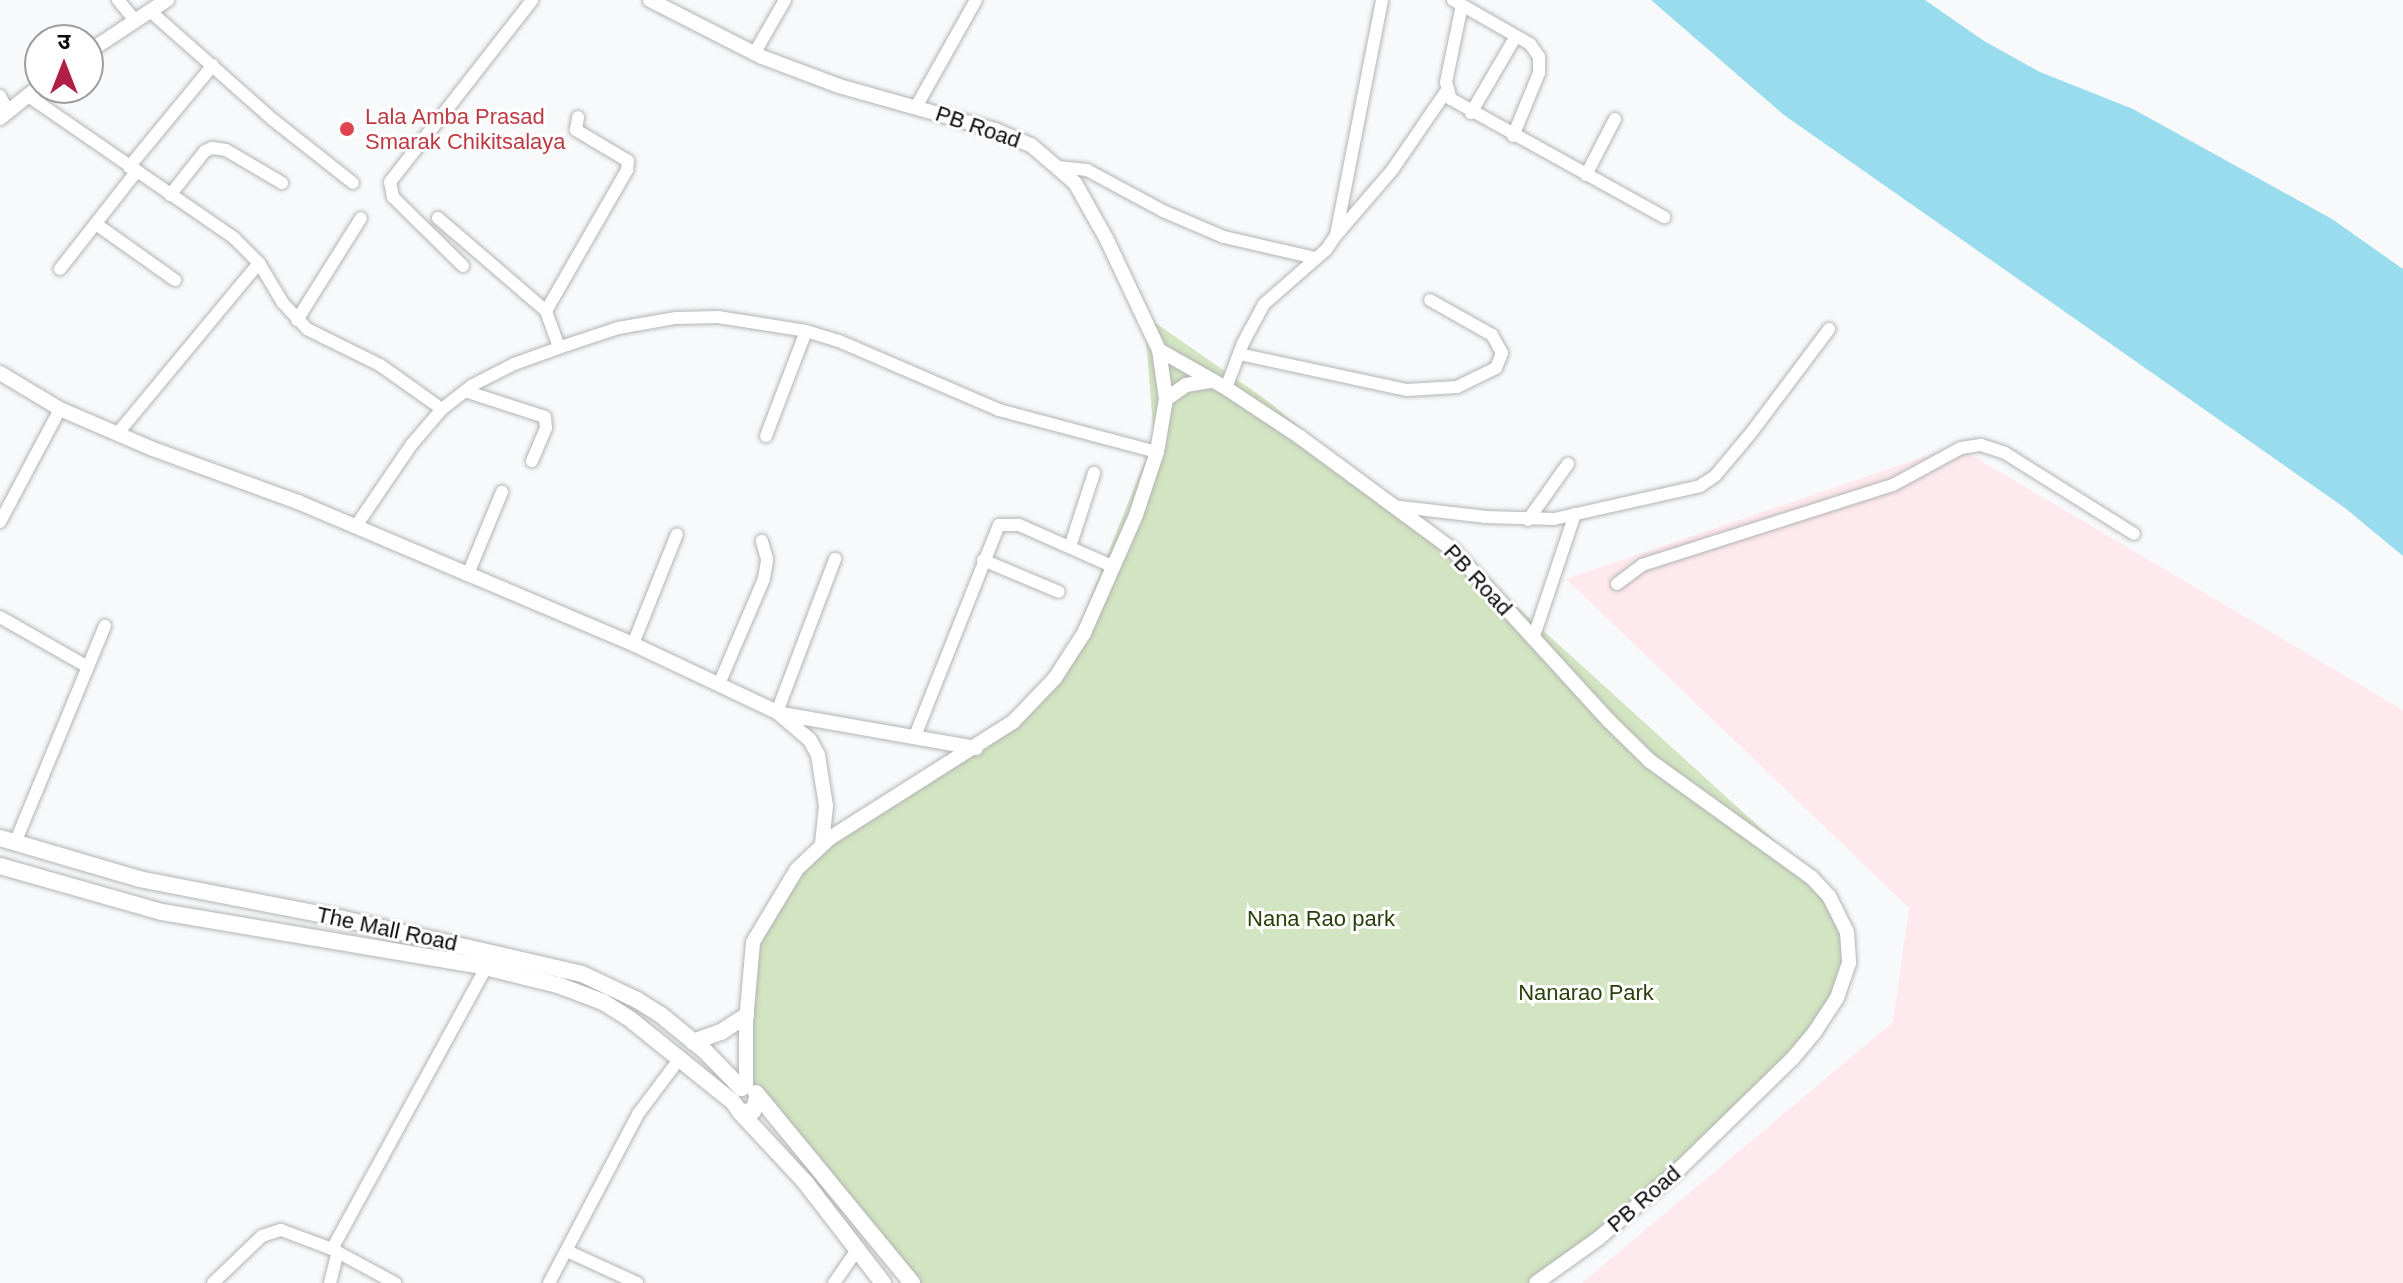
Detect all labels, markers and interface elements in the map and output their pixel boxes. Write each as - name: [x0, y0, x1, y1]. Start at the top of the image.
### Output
- north arrow: [24, 24, 104, 104]
- text: उ: [58, 29, 70, 54]
- street label: PB Road: [932, 100, 1024, 154]
- place label: Lala Amba Prasad Smarak Chikitsalaya: [365, 103, 566, 154]
- marker: Lala Amba Prasad Smarak Chikitsalaya: [336, 118, 358, 140]
- street label: PB Road: [1438, 539, 1518, 621]
- street label: The Mall Road: [314, 901, 460, 957]
- park label: Nana Rao park: [1247, 906, 1395, 932]
- park label: Nanarao Park: [1518, 980, 1654, 1006]
- street label: PB Road: [1602, 1160, 1686, 1238]

